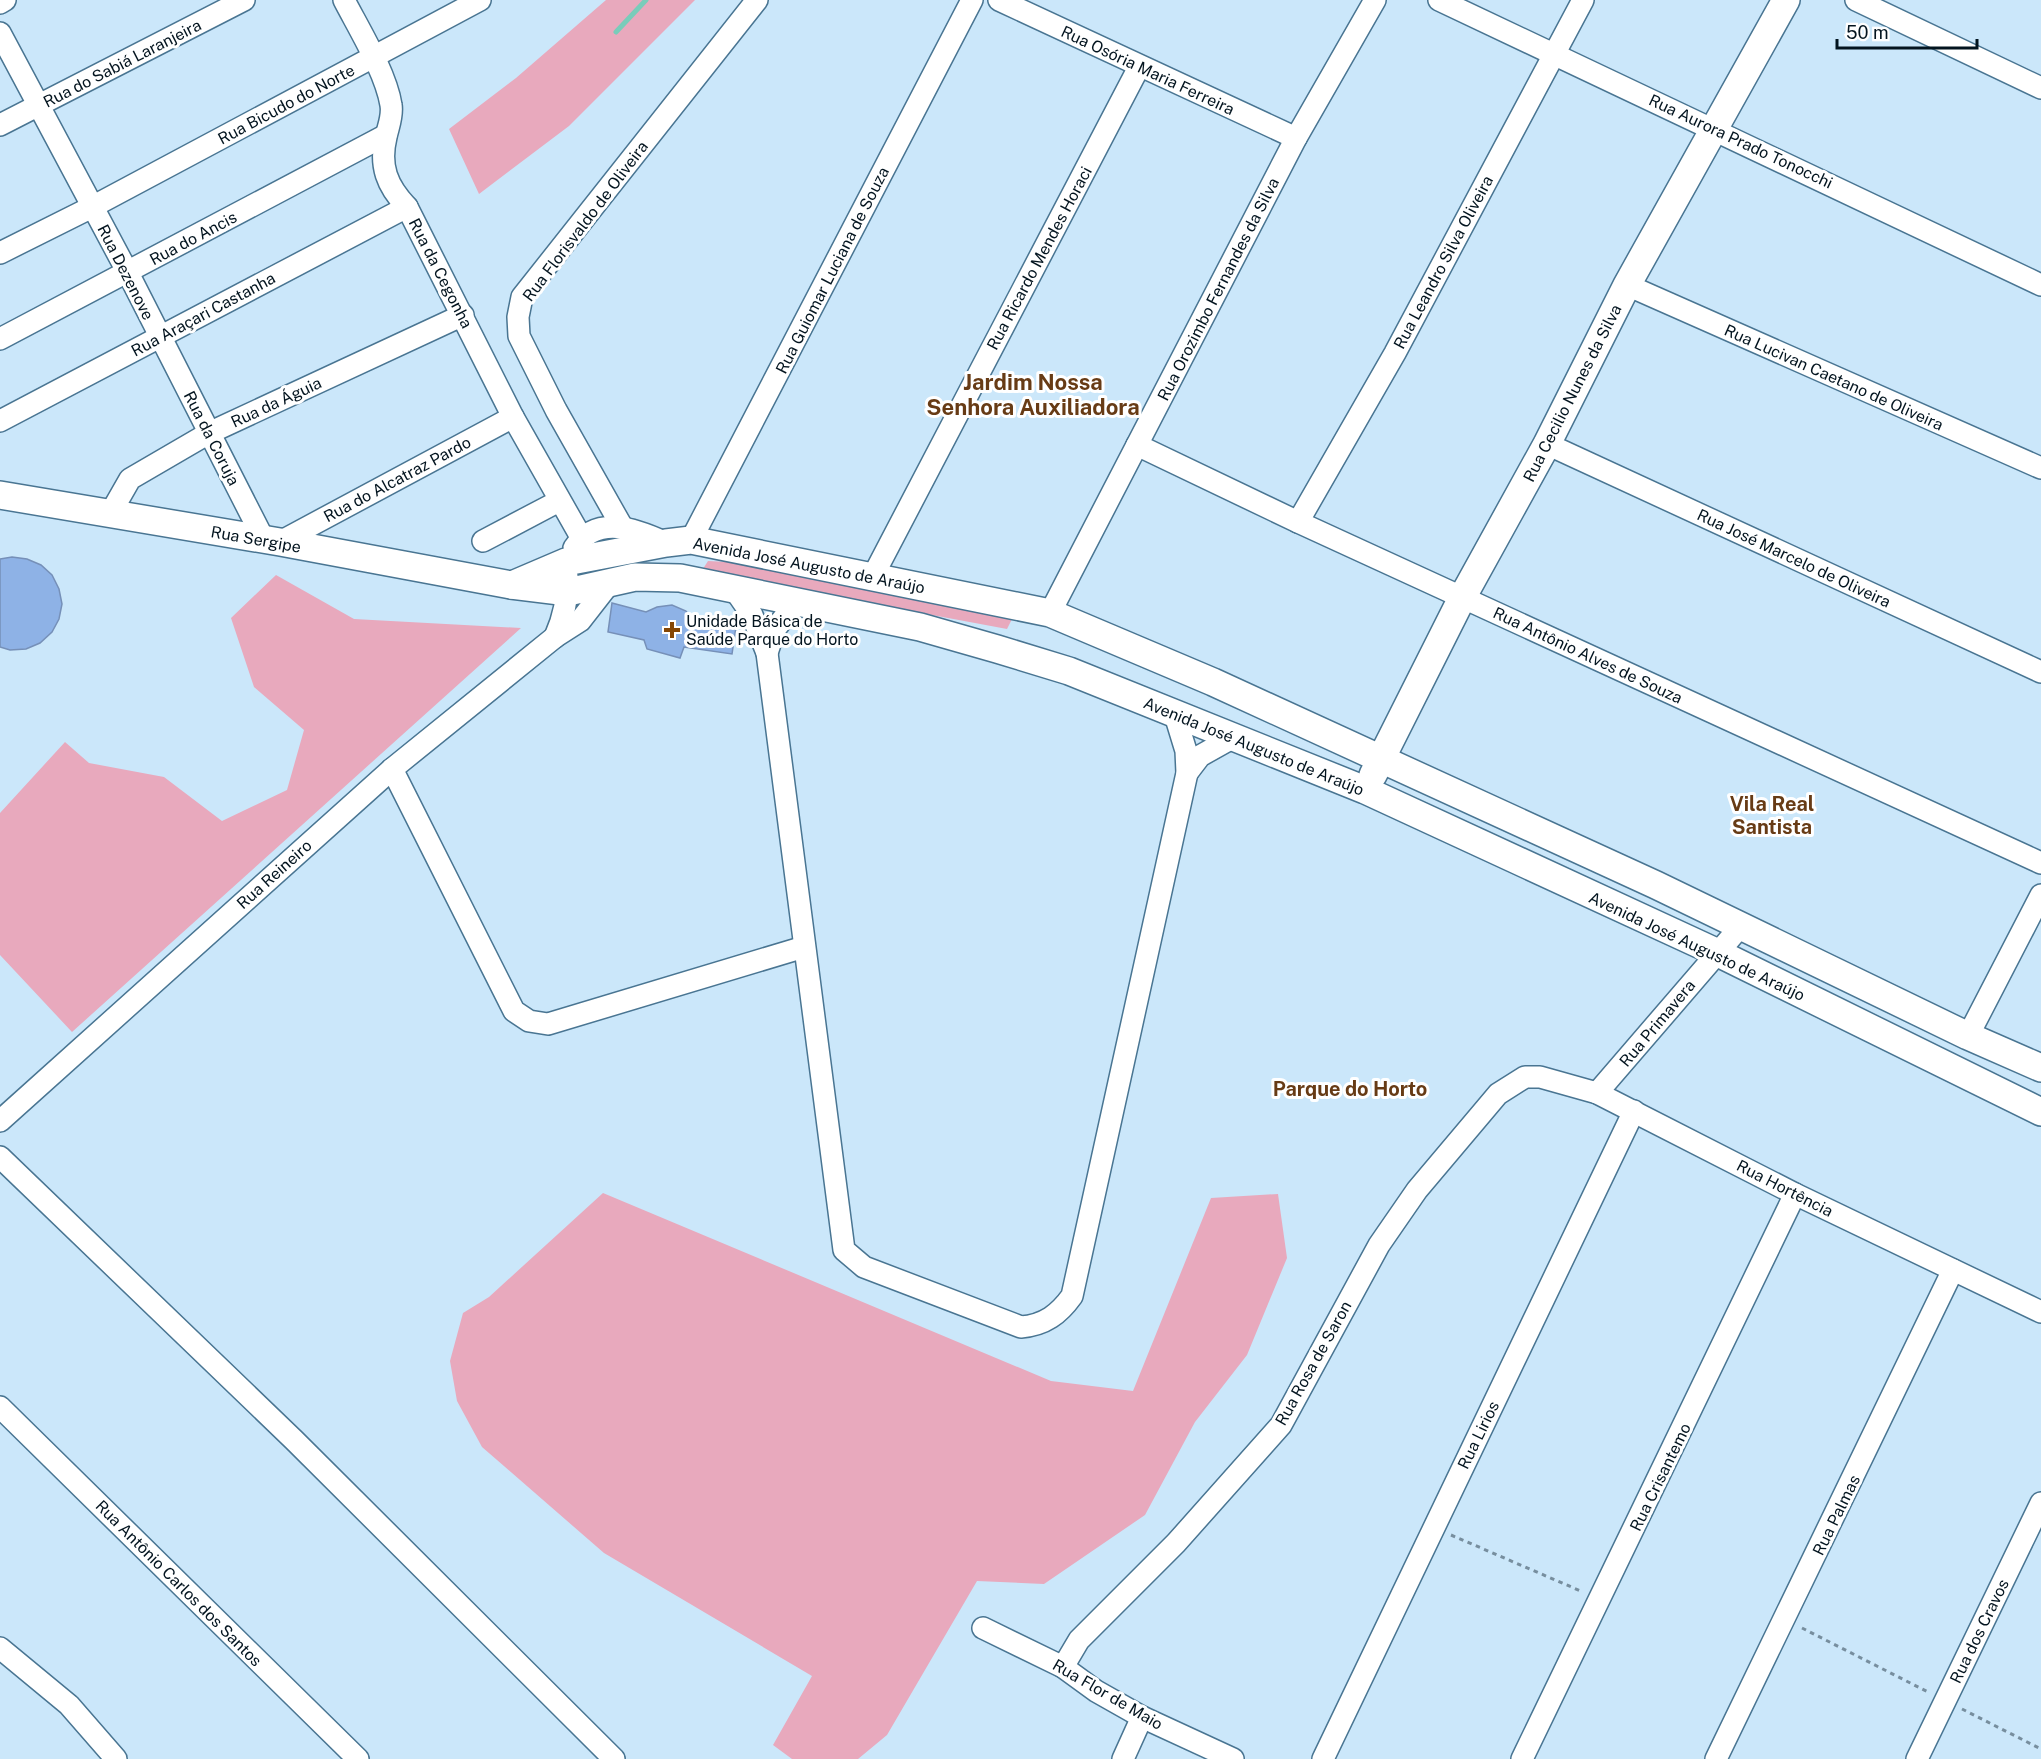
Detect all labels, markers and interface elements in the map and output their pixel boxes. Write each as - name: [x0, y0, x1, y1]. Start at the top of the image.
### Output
- scale bar: [1837, 12, 1976, 50]
- street label: Rua do Sabiá Laranjeira: [40, 15, 204, 112]
- street label: Rua Osória Maria Ferreira: [1058, 22, 1237, 119]
- text: 50 m: [1846, 22, 1889, 43]
- street label: Rua Bicudo do Norte: [215, 60, 358, 149]
- street label: Rua Aurora Prado Tonocchi: [1646, 90, 1836, 192]
- street label: Rua Florisvaldo de Oliveira: [519, 137, 652, 305]
- street label: Rua Ricardo Mendes Horaci: [983, 163, 1096, 353]
- street label: Rua Guiomar Luciana de Souza: [772, 164, 893, 377]
- street label: Rua Leandro Silva Oliveira: [1390, 172, 1497, 352]
- street label: Rua Orozimbo Fernandes da Silva: [1154, 175, 1283, 404]
- street label: Rua do Ancis: [146, 207, 240, 269]
- street label: Rua da Cegonha: [405, 215, 476, 331]
- street label: Rua Dezenove: [93, 221, 158, 323]
- street label: Rua Araçari Castanha: [128, 268, 278, 360]
- street label: Rua Cecilio Nunes da Silva: [1519, 301, 1626, 485]
- street label: Rua Lucivan Caetano de Oliveira: [1721, 320, 1946, 434]
- district label: Jardim Nossa Senhora Auxiliadora: [926, 369, 1140, 420]
- street label: Rua da Águia: [227, 372, 325, 432]
- street label: Rua da Coruja: [180, 388, 243, 489]
- street label: Rua do Alcatraz Pardo: [320, 433, 474, 526]
- street label: Rua José Marcelo de Oliveira: [1694, 505, 1894, 612]
- street label: Rua Sergipe: [209, 522, 302, 557]
- street label: Avenida José Augusto de Araújo: [691, 534, 927, 597]
- street label: Rua Antônio Alves de Souza: [1490, 603, 1685, 708]
- place label: Unidade Básica de Saúde Parque do Horto: [686, 612, 858, 649]
- marker: Unidade Básica de Saúde Parque do Horto: [663, 621, 681, 639]
- street label: Avenida José Augusto de Araújo: [1141, 693, 1367, 800]
- district label: Vila Real Santista: [1730, 792, 1814, 839]
- street label: Rua Reineiro: [233, 836, 316, 913]
- street label: Avenida José Augusto de Araújo: [1586, 888, 1808, 1005]
- street label: Rua Primavera: [1616, 976, 1699, 1071]
- district label: Parque do Horto: [1273, 1077, 1427, 1101]
- street label: Rua Hortência: [1733, 1156, 1836, 1221]
- street label: Rua Rosa de Saron: [1271, 1298, 1355, 1429]
- street label: Rua Lirios: [1454, 1398, 1503, 1472]
- street label: Rua Crisantemo: [1626, 1420, 1695, 1534]
- street label: Rua Palmas: [1809, 1472, 1864, 1559]
- street label: Rua Antônio Carlos dos Santos: [92, 1496, 266, 1670]
- street label: Rua dos Cravos: [1946, 1576, 2013, 1686]
- street label: Rua Flor de Maio: [1049, 1655, 1166, 1734]

